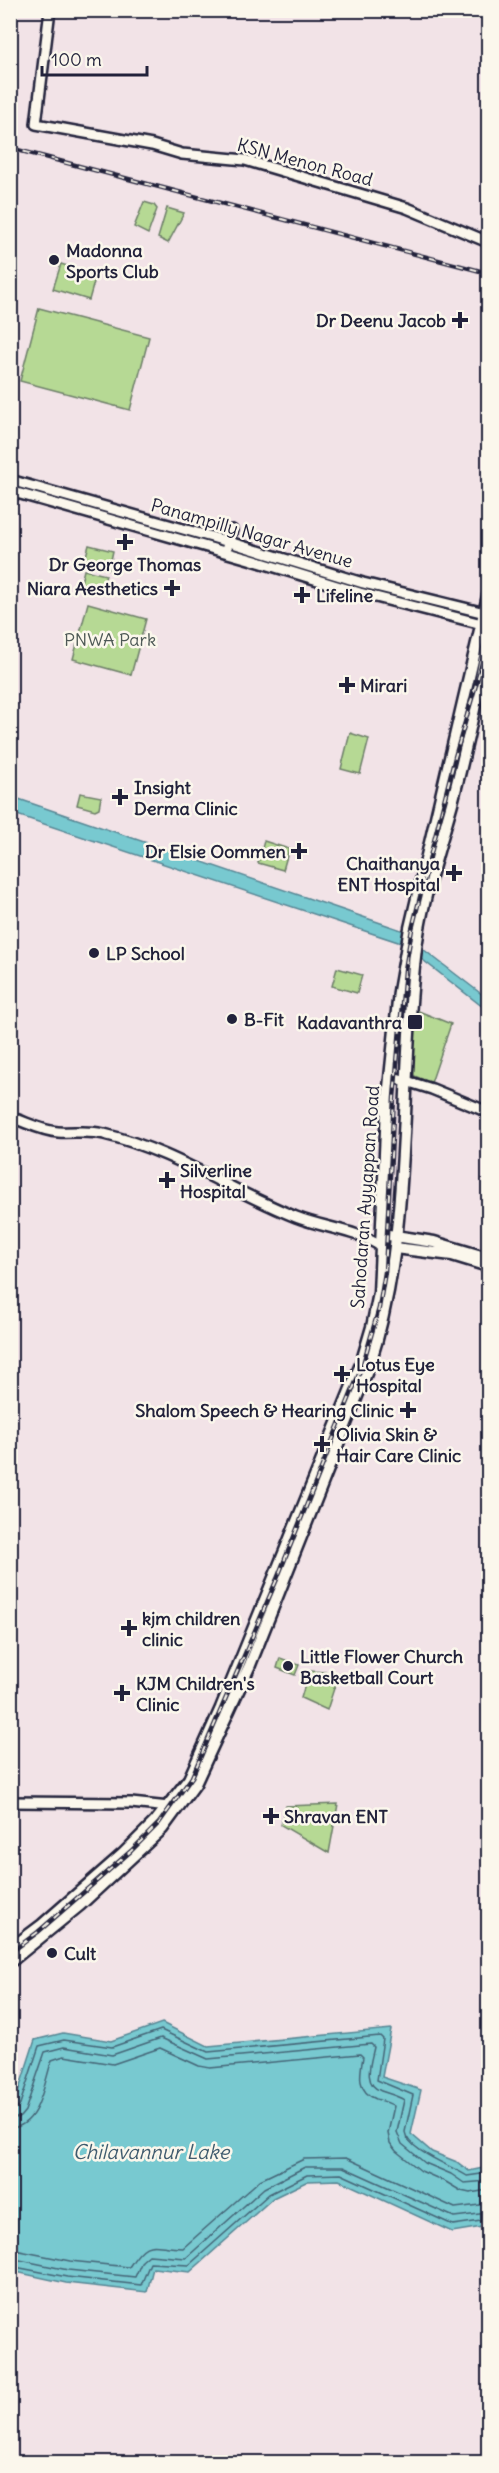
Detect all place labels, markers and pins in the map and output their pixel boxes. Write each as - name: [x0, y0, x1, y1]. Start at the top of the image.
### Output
- place label: Madonna Sports Club: [66, 239, 159, 283]
- marker: Madonna Sports Club: [47, 253, 61, 267]
- place label: Dr Deenu Jacob: [316, 309, 446, 332]
- marker: Dr Deenu Jacob: [451, 311, 469, 329]
- marker: Dr George Thomas: [116, 533, 134, 551]
- place label: Dr George Thomas: [49, 553, 201, 576]
- place label: Niara Aesthetics: [27, 577, 158, 600]
- marker: Niara Aesthetics: [163, 579, 181, 597]
- place label: Lifeline: [316, 584, 373, 607]
- marker: Lifeline: [293, 586, 311, 604]
- place label: Mirari: [360, 674, 407, 697]
- marker: Mirari: [338, 676, 356, 694]
- place label: Insight Derma Clinic: [134, 776, 238, 820]
- marker: Insight Derma Clinic: [111, 788, 129, 806]
- place label: Dr Elsie Oommen: [145, 840, 287, 863]
- marker: Dr Elsie Oommen: [290, 842, 308, 860]
- place label: Chaithanya ENT Hospital: [337, 852, 440, 896]
- marker: Chaithanya ENT Hospital: [445, 864, 463, 882]
- place label: LP School: [106, 942, 185, 965]
- marker: LP School: [87, 946, 101, 960]
- place label: B-Fit: [244, 1008, 285, 1031]
- place label: Kadavanthra: [297, 1011, 402, 1034]
- marker: B-Fit: [225, 1012, 239, 1026]
- marker: Kadavanthra: [406, 1013, 424, 1031]
- place label: Silverline Hospital: [180, 1159, 252, 1203]
- marker: Silverline Hospital: [158, 1171, 176, 1189]
- place label: Lotus Eye Hospital: [356, 1353, 435, 1397]
- marker: Lotus Eye Hospital: [333, 1365, 351, 1383]
- place label: Shalom Speech & Hearing Clinic: [135, 1399, 394, 1422]
- marker: Shalom Speech & Hearing Clinic: [399, 1401, 417, 1419]
- place label: Olivia Skin & Hair Care Clinic: [336, 1423, 461, 1467]
- marker: Olivia Skin & Hair Care Clinic: [313, 1435, 331, 1453]
- place label: kjm children clinic: [142, 1607, 241, 1651]
- marker: kjm children clinic: [120, 1619, 138, 1637]
- place label: Little Flower Church Basketball Court: [300, 1645, 464, 1689]
- marker: Little Flower Church Basketball Court: [281, 1659, 295, 1673]
- place label: KJM Children's Clinic: [136, 1672, 255, 1716]
- marker: KJM Children's Clinic: [113, 1684, 131, 1702]
- place label: Shravan ENT: [284, 1805, 388, 1828]
- marker: Shravan ENT: [262, 1807, 280, 1825]
- place label: Cult: [64, 1942, 97, 1965]
- marker: Cult: [45, 1946, 59, 1960]

